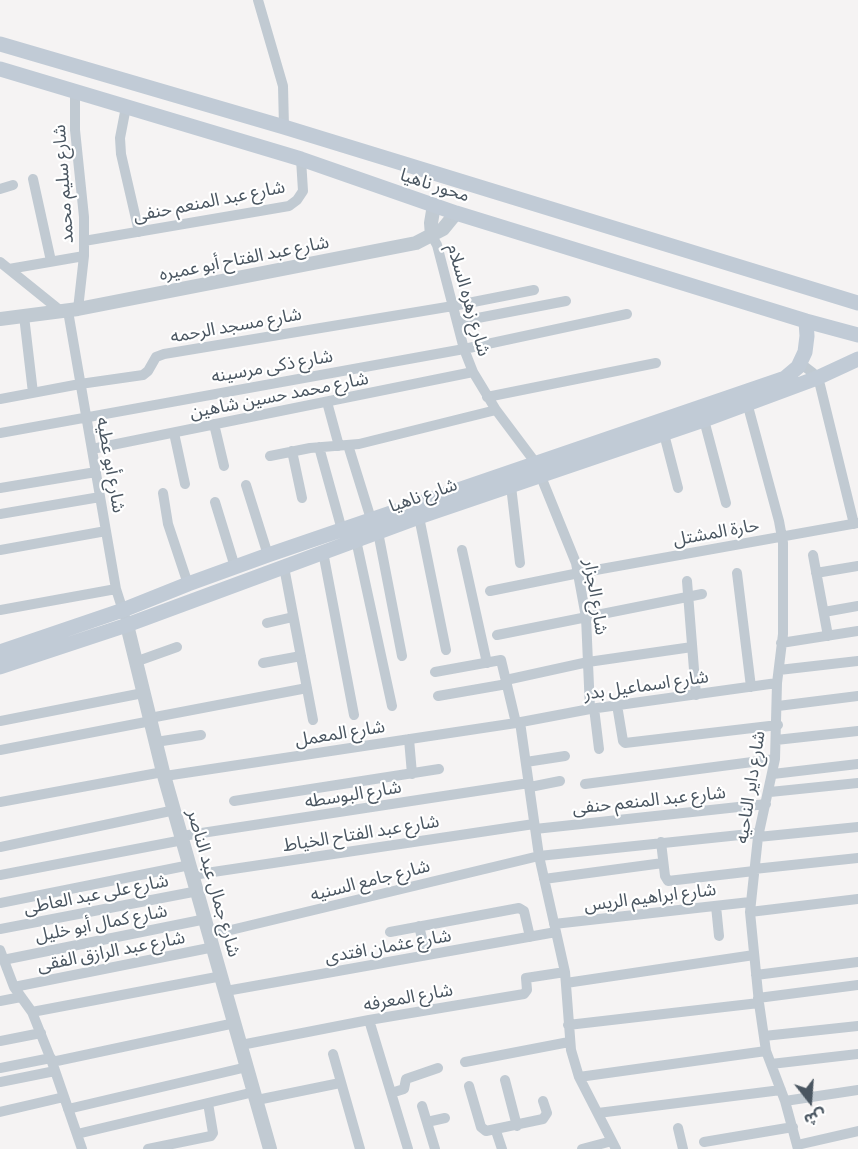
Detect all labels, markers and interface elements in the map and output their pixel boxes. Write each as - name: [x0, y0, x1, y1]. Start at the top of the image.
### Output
- street label: شارع سليم محمد: [48, 124, 78, 244]
- street label: محور ناهيا: [398, 164, 472, 206]
- street label: شارع عبد المنعم حنفى: [131, 176, 287, 226]
- street label: شارع عبد الفتاح أبو عميره: [157, 231, 331, 285]
- street label: شارع زهره السلام: [443, 241, 495, 359]
- street label: شارع مسجد الرحمه: [169, 303, 303, 347]
- street label: شارع ذكى مرسينه: [210, 345, 334, 387]
- street label: شارع محمد حسين شاهين: [188, 367, 370, 423]
- street label: شارع أبو عطيه: [92, 415, 130, 515]
- street label: شارع ناهيا: [386, 473, 460, 517]
- street label: حارة المشتل: [671, 514, 761, 550]
- street label: شارع الجزار: [579, 558, 613, 636]
- street label: شارع اسماعيل بدر: [582, 666, 710, 704]
- street label: شارع المعمل: [293, 715, 387, 751]
- street label: شارع داير الناحيه: [730, 729, 770, 845]
- street label: شارع البوسطه: [303, 776, 403, 812]
- street label: شارع عبد المنعم حنفى: [571, 781, 727, 819]
- street label: شارع جمال عبد الناصر: [183, 807, 245, 959]
- street label: شارع عبد الفتاح الخياط: [281, 810, 441, 856]
- street label: شارع جامع السنيه: [308, 855, 432, 905]
- street label: شارع على عبد العاطى: [22, 869, 170, 919]
- street label: شارع ابراهيم الريس: [583, 878, 717, 916]
- street label: شارع كمال أبو خليل: [33, 900, 169, 946]
- street label: شارع عثمان افتدى: [323, 924, 453, 968]
- street label: شارع عبد الرازق الفقى: [35, 926, 187, 976]
- street label: شارع المعرفه: [361, 978, 455, 1016]
- north arrow: [780, 1071, 840, 1131]
- text: ش: [802, 1106, 829, 1131]

